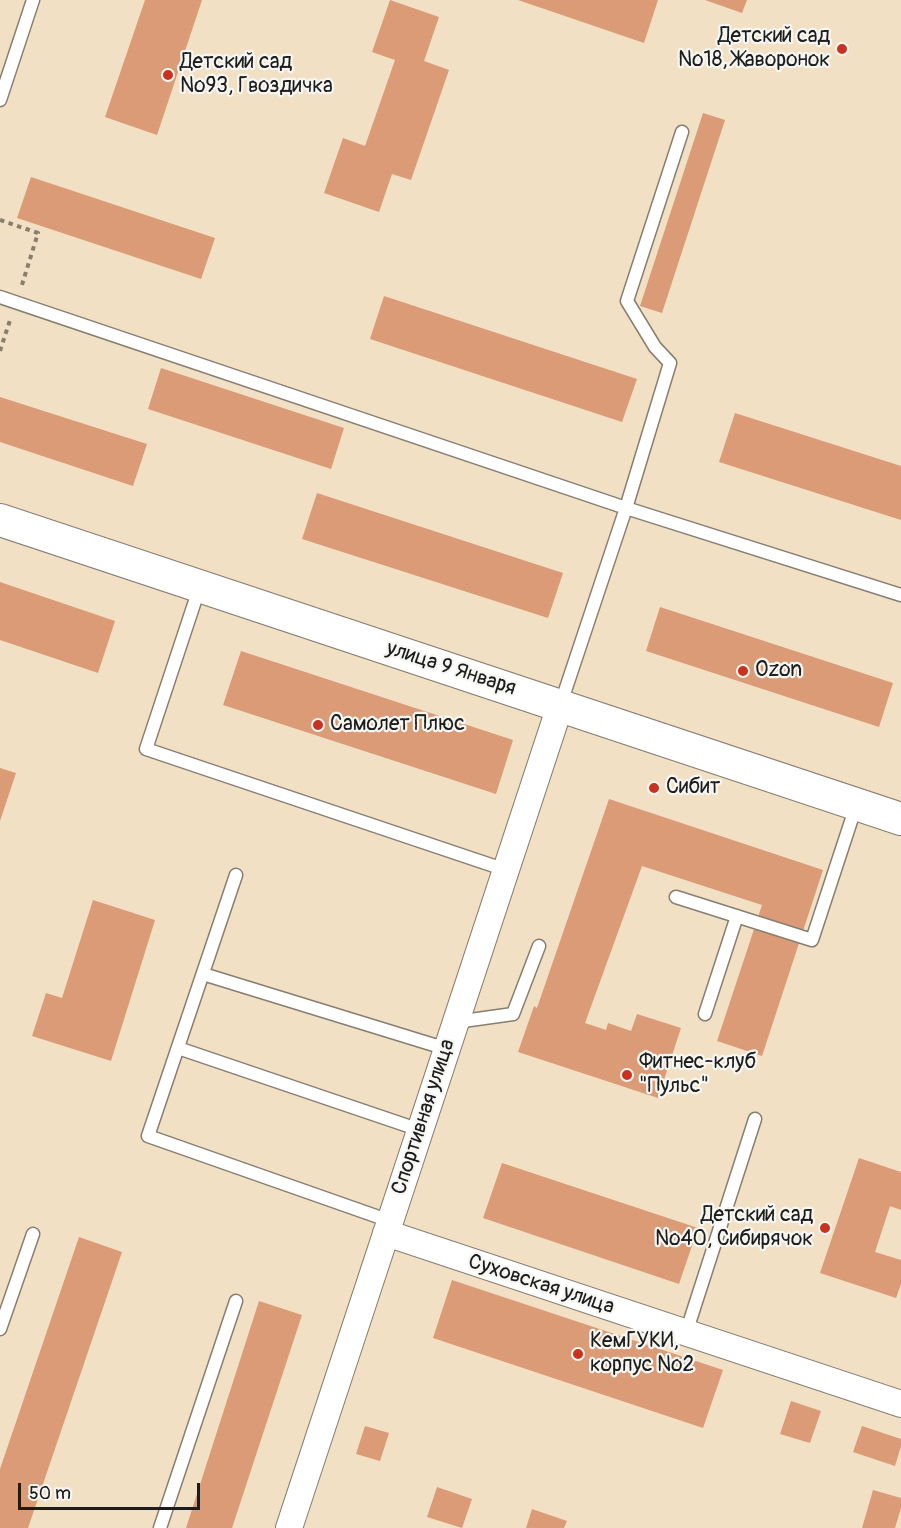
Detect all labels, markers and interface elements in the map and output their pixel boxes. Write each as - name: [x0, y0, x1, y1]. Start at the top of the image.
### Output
- place label: Детский сад №18, Жаворонок: [678, 24, 830, 74]
- marker: Детский сад №18, Жаворонок: [835, 42, 849, 56]
- place label: Детский сад №93, Гвоздичка: [180, 50, 333, 100]
- marker: Детский сад №93, Гвоздичка: [161, 68, 175, 82]
- street label: улица 9 Января: [383, 636, 519, 702]
- place label: Ozon: [755, 658, 802, 684]
- marker: Ozon: [736, 664, 750, 678]
- place label: Самолет Плюс: [330, 712, 465, 738]
- marker: Самолет Плюс: [311, 718, 325, 732]
- place label: Сибит: [666, 775, 720, 801]
- marker: Сибит: [647, 781, 661, 795]
- street label: Спортивная улица: [387, 1036, 461, 1198]
- place label: Фитнес-клуб "Пульс": [639, 1050, 756, 1100]
- marker: Фитнес-клуб "Пульс": [620, 1068, 634, 1082]
- place label: Детский сад №40, Сибирячок: [655, 1203, 813, 1253]
- marker: Детский сад №40, Сибирячок: [818, 1221, 832, 1235]
- street label: Суховская улица: [465, 1250, 617, 1320]
- place label: КемГУКИ, корпус №2: [590, 1329, 694, 1379]
- marker: КемГУКИ, корпус №2: [571, 1347, 585, 1361]
- scale bar: [21, 1471, 202, 1509]
- text: 50 m: [29, 1482, 71, 1505]

